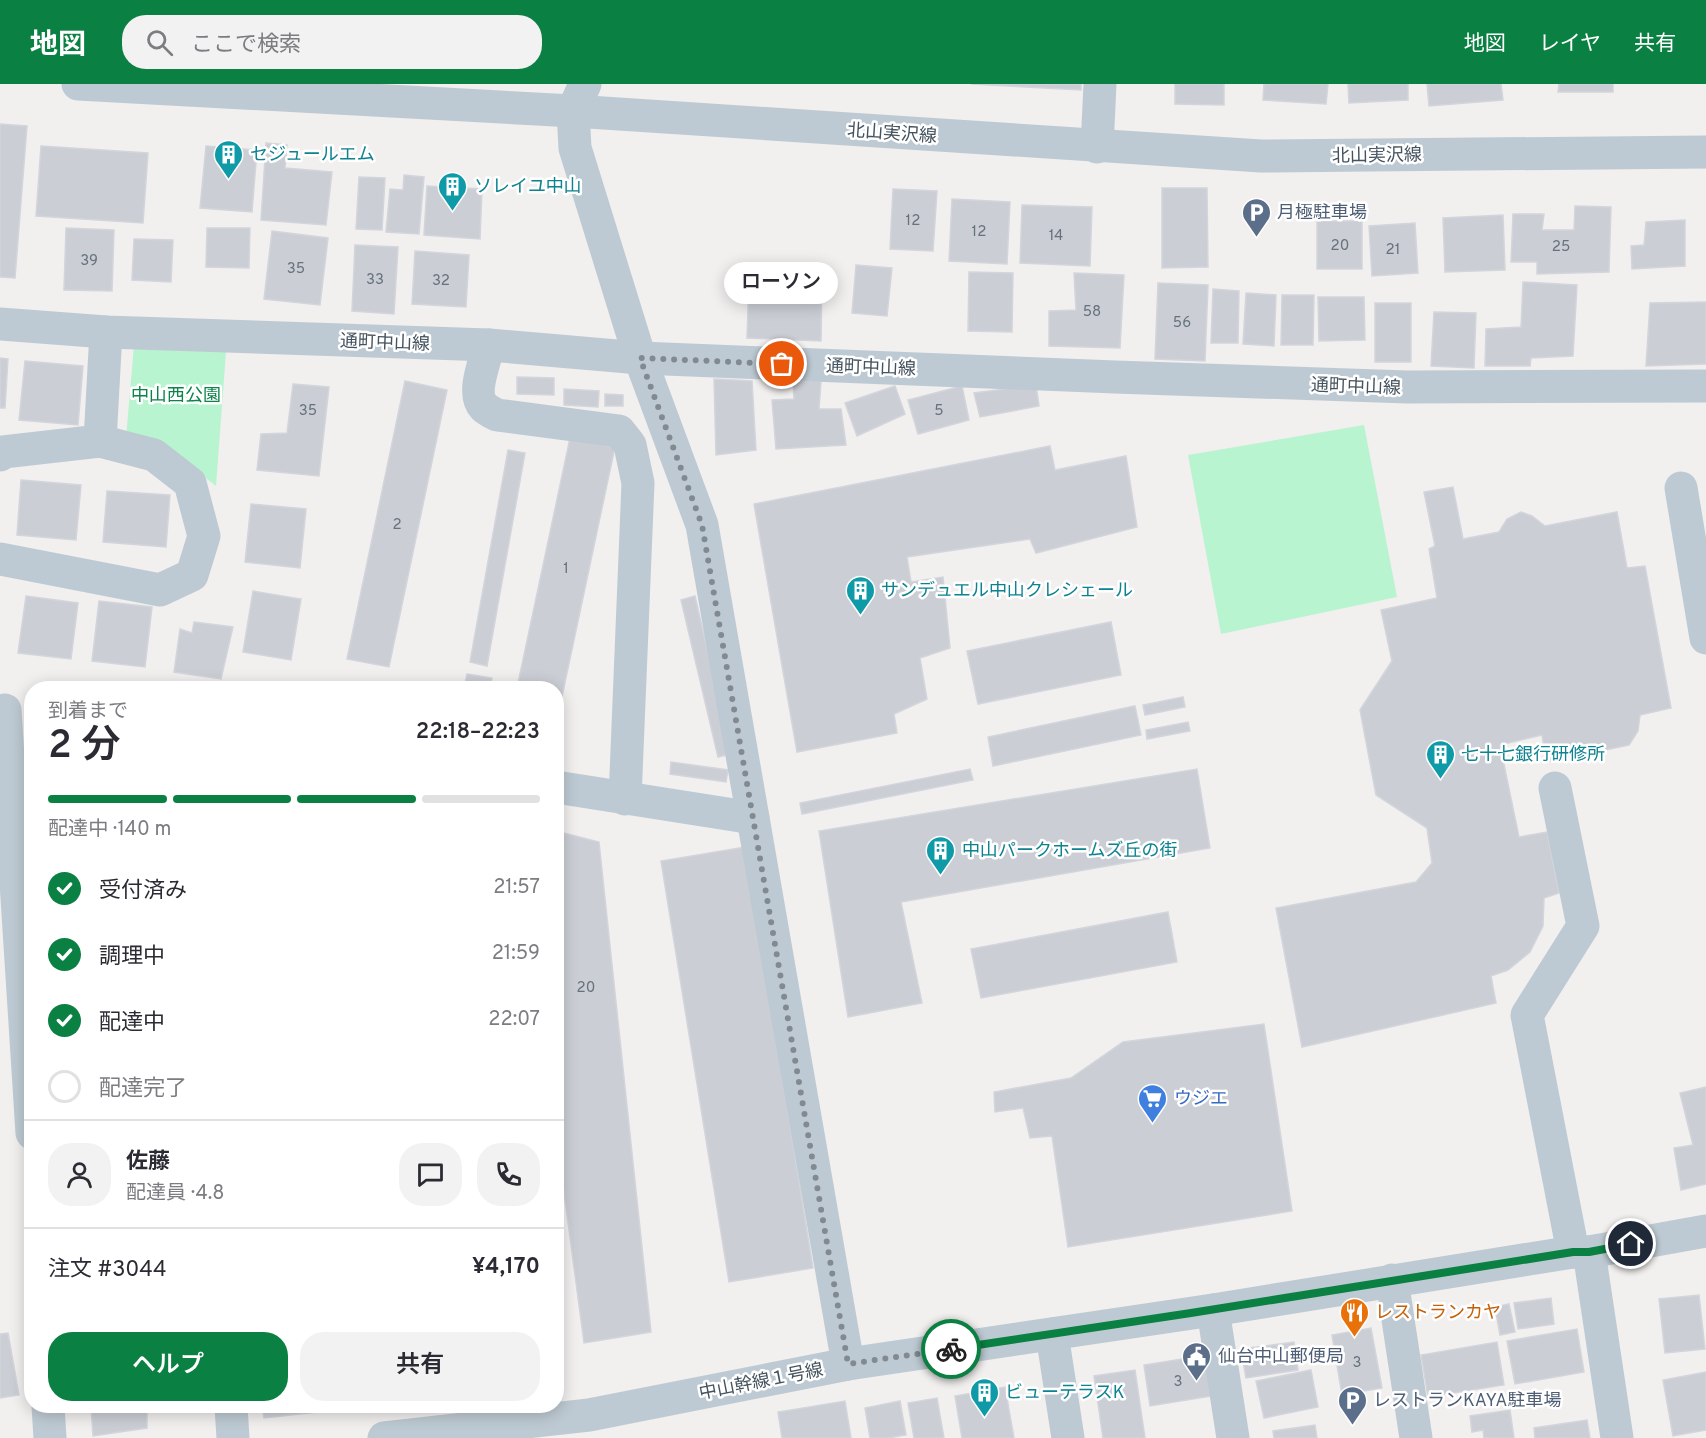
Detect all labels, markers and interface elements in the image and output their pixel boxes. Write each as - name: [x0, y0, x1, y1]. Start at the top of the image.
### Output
- search box: [122, 15, 542, 69]
- icon: search: [143, 26, 176, 59]
- text: 地図: [30, 28, 86, 64]
- text: 地図: [1464, 31, 1506, 58]
- text: レイヤ: [1539, 31, 1601, 58]
- text: 共有: [1634, 31, 1676, 58]
- text: ここで検索: [191, 32, 301, 59]
- street label: 北山実沢線: [846, 120, 938, 149]
- building icon: セジュールエム: [213, 138, 245, 180]
- place label: セジュールエム: [250, 144, 375, 167]
- street label: 北山実沢線: [1332, 144, 1422, 169]
- building icon: ソレイユ中山: [437, 170, 469, 212]
- place label: ソレイユ中山: [474, 176, 582, 199]
- parking icon: 月極駐車場: [1240, 196, 1272, 238]
- place label: 月極駐車場: [1277, 202, 1367, 225]
- house number: 12: [906, 212, 920, 231]
- house number: 12: [972, 223, 986, 242]
- house number: 14: [1049, 227, 1063, 246]
- house number: 20: [1331, 237, 1349, 256]
- house number: 25: [1552, 238, 1570, 257]
- house number: 21: [1386, 241, 1400, 260]
- house number: 39: [80, 252, 98, 271]
- house number: 35: [287, 260, 305, 279]
- callout: ローソン: [725, 262, 839, 304]
- text: ローソン: [741, 270, 821, 296]
- house number: 33: [366, 271, 384, 290]
- house number: 32: [432, 272, 450, 291]
- house number: 58: [1083, 303, 1101, 322]
- house number: 56: [1173, 314, 1191, 333]
- street label: 通町中山線: [340, 330, 430, 357]
- pin: [756, 338, 807, 389]
- icon: bag: [765, 347, 798, 380]
- street label: 通町中山線: [826, 355, 916, 382]
- street label: 通町中山線: [1311, 374, 1401, 401]
- park label: 中山西公園: [131, 385, 221, 408]
- house number: 35: [299, 402, 317, 421]
- house number: 5: [934, 402, 944, 421]
- house number: 2: [392, 516, 402, 535]
- house number: 1: [563, 560, 569, 579]
- building icon: サンデュエル中山クレシェール: [844, 574, 876, 616]
- place label: サンデュエル中山クレシェール: [881, 580, 1133, 603]
- text: 到着まで: [48, 699, 128, 725]
- text: 22:18–22:23: [416, 719, 540, 746]
- text: 2 分: [48, 723, 120, 772]
- building icon: 七十七銀行研修所: [1424, 738, 1456, 780]
- place label: 七十七銀行研修所: [1461, 744, 1605, 767]
- text: 配達中 · 140 m: [48, 817, 171, 843]
- building icon: 中山パークホームズ丘の街: [925, 834, 957, 876]
- place label: 中山パークホームズ丘の街: [962, 840, 1177, 863]
- icon: check: [48, 872, 81, 905]
- text: 21:57: [493, 875, 540, 901]
- text: 受付済み: [99, 878, 187, 905]
- icon: check: [48, 938, 81, 971]
- text: 21:59: [492, 941, 540, 967]
- text: 調理中: [99, 944, 165, 971]
- house number: 20: [577, 979, 595, 998]
- icon: check: [48, 1004, 81, 1037]
- text: 22:07: [488, 1007, 540, 1033]
- text: 配達中: [99, 1010, 165, 1037]
- text: 配達完了: [99, 1076, 187, 1103]
- supermarket icon: ウジエ: [1137, 1082, 1169, 1124]
- place label: ウジエ: [1174, 1088, 1228, 1111]
- button: person: [48, 1143, 111, 1206]
- button: chat: [399, 1143, 462, 1206]
- button: phone: [477, 1143, 540, 1206]
- text: 佐藤: [126, 1149, 170, 1176]
- text: 配達員 · 4.8: [126, 1181, 225, 1207]
- pin: [1605, 1218, 1656, 1269]
- icon: home: [1614, 1227, 1647, 1260]
- text: ¥4,170: [472, 1254, 540, 1281]
- text: 注文 #3044: [48, 1257, 167, 1284]
- restaurant icon: レストランカヤ: [1338, 1296, 1370, 1338]
- place label: レストランカヤ: [1375, 1302, 1501, 1325]
- courier: [921, 1319, 981, 1379]
- button: ヘルプ: [48, 1332, 288, 1401]
- button: 共有: [300, 1332, 540, 1401]
- icon: bike: [935, 1333, 968, 1366]
- public building icon: 仙台中山郵便局: [1181, 1340, 1213, 1382]
- place label: 仙台中山郵便局: [1218, 1346, 1344, 1369]
- house number: 3: [1352, 1354, 1362, 1373]
- street label: 中山幹線１号線: [697, 1359, 825, 1406]
- house number: 3: [1173, 1373, 1183, 1392]
- building icon: ビューテラスK: [968, 1376, 1000, 1418]
- place label: ビューテラスK: [1005, 1382, 1125, 1405]
- parking icon: レストランKAYA駐車場: [1336, 1384, 1368, 1426]
- place label: レストランKAYA駐車場: [1373, 1390, 1562, 1413]

